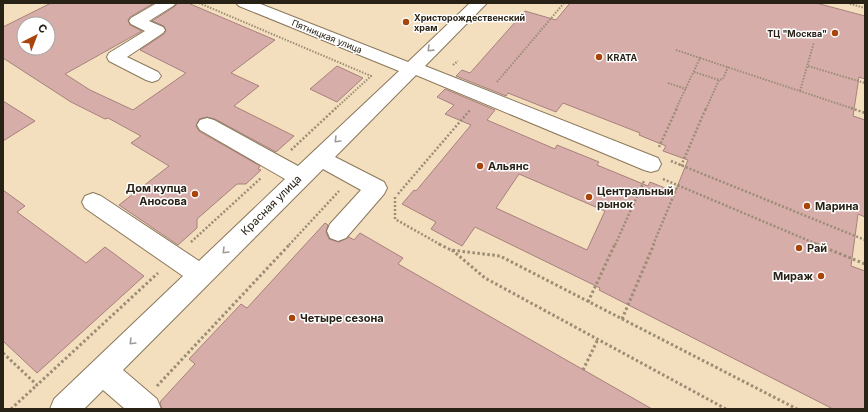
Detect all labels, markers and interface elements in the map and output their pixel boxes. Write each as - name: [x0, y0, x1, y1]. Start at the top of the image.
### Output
- place label: Христорождественский храм: [414, 12, 526, 33]
- north arrow: [16, 16, 56, 56]
- street label: Пятницкая улица: [290, 17, 364, 55]
- marker: Христорождественский храм: [401, 17, 411, 27]
- text: С: [35, 21, 50, 36]
- place label: ТЦ "Москва": [767, 28, 827, 39]
- marker: ТЦ "Москва": [830, 28, 840, 38]
- one-way arrow: [427, 44, 435, 52]
- marker: KRATA: [594, 52, 604, 62]
- place label: KRATA: [607, 52, 638, 63]
- one-way arrow: [334, 135, 342, 143]
- place label: Альянс: [488, 159, 530, 173]
- marker: Альянс: [475, 161, 485, 171]
- street label: Красная улица: [238, 172, 304, 238]
- place label: Дом купца Аносова: [126, 181, 187, 208]
- place label: Центральный рынок: [597, 184, 674, 211]
- marker: Дом купца Аносова: [190, 189, 200, 199]
- marker: Центральный рынок: [584, 192, 594, 202]
- place label: Марина: [815, 199, 859, 213]
- marker: Марина: [802, 201, 812, 211]
- place label: Рай: [807, 241, 827, 255]
- marker: Рай: [794, 243, 804, 253]
- one-way arrow: [222, 246, 230, 254]
- place label: Мираж: [773, 269, 813, 283]
- marker: Мираж: [816, 271, 826, 281]
- place label: Четыре сезона: [300, 311, 384, 325]
- marker: Четыре сезона: [287, 313, 297, 323]
- one-way arrow: [129, 337, 137, 345]

